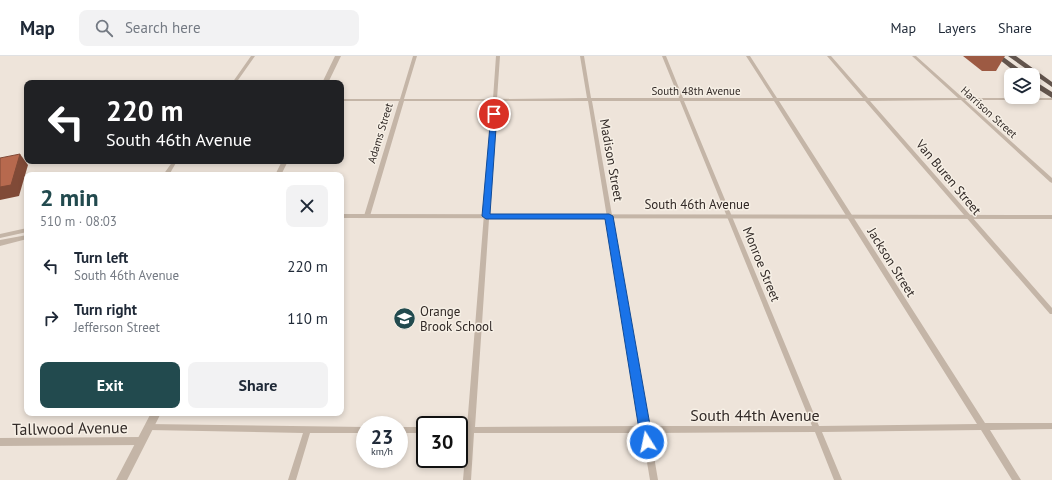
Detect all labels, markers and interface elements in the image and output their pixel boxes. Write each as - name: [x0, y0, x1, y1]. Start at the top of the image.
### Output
- search box: [79, 10, 359, 46]
- text: Map: [20, 16, 55, 40]
- icon: search: [93, 17, 115, 39]
- text: Search here: [125, 18, 201, 37]
- text: Map: [890, 19, 916, 37]
- text: Layers: [938, 19, 976, 37]
- text: Share: [998, 19, 1032, 37]
- map controls: [1004, 68, 1040, 104]
- button: layers: [1004, 68, 1040, 104]
- street label: Harrison Street: [958, 83, 1020, 141]
- street label: South 48th Avenue: [651, 84, 741, 98]
- text: 220 m: [106, 92, 183, 129]
- icon: left: [40, 96, 92, 148]
- pin: [477, 97, 511, 131]
- street label: Adams Street: [364, 101, 396, 165]
- icon: arrive: [483, 103, 505, 125]
- street label: Madison Street: [596, 118, 627, 203]
- text: South 46th Avenue: [106, 128, 252, 151]
- street label: Van Buren Street: [912, 135, 985, 219]
- text: 2 min: [40, 182, 99, 213]
- button: close: [286, 185, 328, 227]
- street label: South 46th Avenue: [644, 196, 750, 213]
- text: 510 m · 08:03: [40, 213, 117, 230]
- street label: Monroe Street: [739, 224, 784, 305]
- street label: Jackson Street: [863, 224, 920, 301]
- text: Turn left: [74, 248, 128, 267]
- icon: left: [40, 255, 62, 277]
- text: 220 m: [287, 257, 328, 276]
- text: South 46th Avenue: [74, 267, 179, 284]
- text: Turn right: [74, 300, 137, 319]
- place label: Orange Brook School: [420, 303, 493, 335]
- school or university icon: Orange Brook School: [392, 305, 418, 331]
- icon: right: [40, 307, 62, 329]
- text: 110 m: [287, 309, 328, 328]
- text: Jefferson Street: [74, 319, 160, 336]
- button: Exit: [40, 362, 180, 408]
- button: Share: [188, 362, 328, 408]
- street label: South 44th Avenue: [690, 405, 820, 425]
- speed limit sign: 30: [416, 416, 468, 468]
- street label: Tallwood Avenue: [12, 417, 128, 439]
- position arrow: [626, 421, 668, 463]
- text: 23: [371, 424, 393, 450]
- text: km/h: [371, 445, 393, 458]

